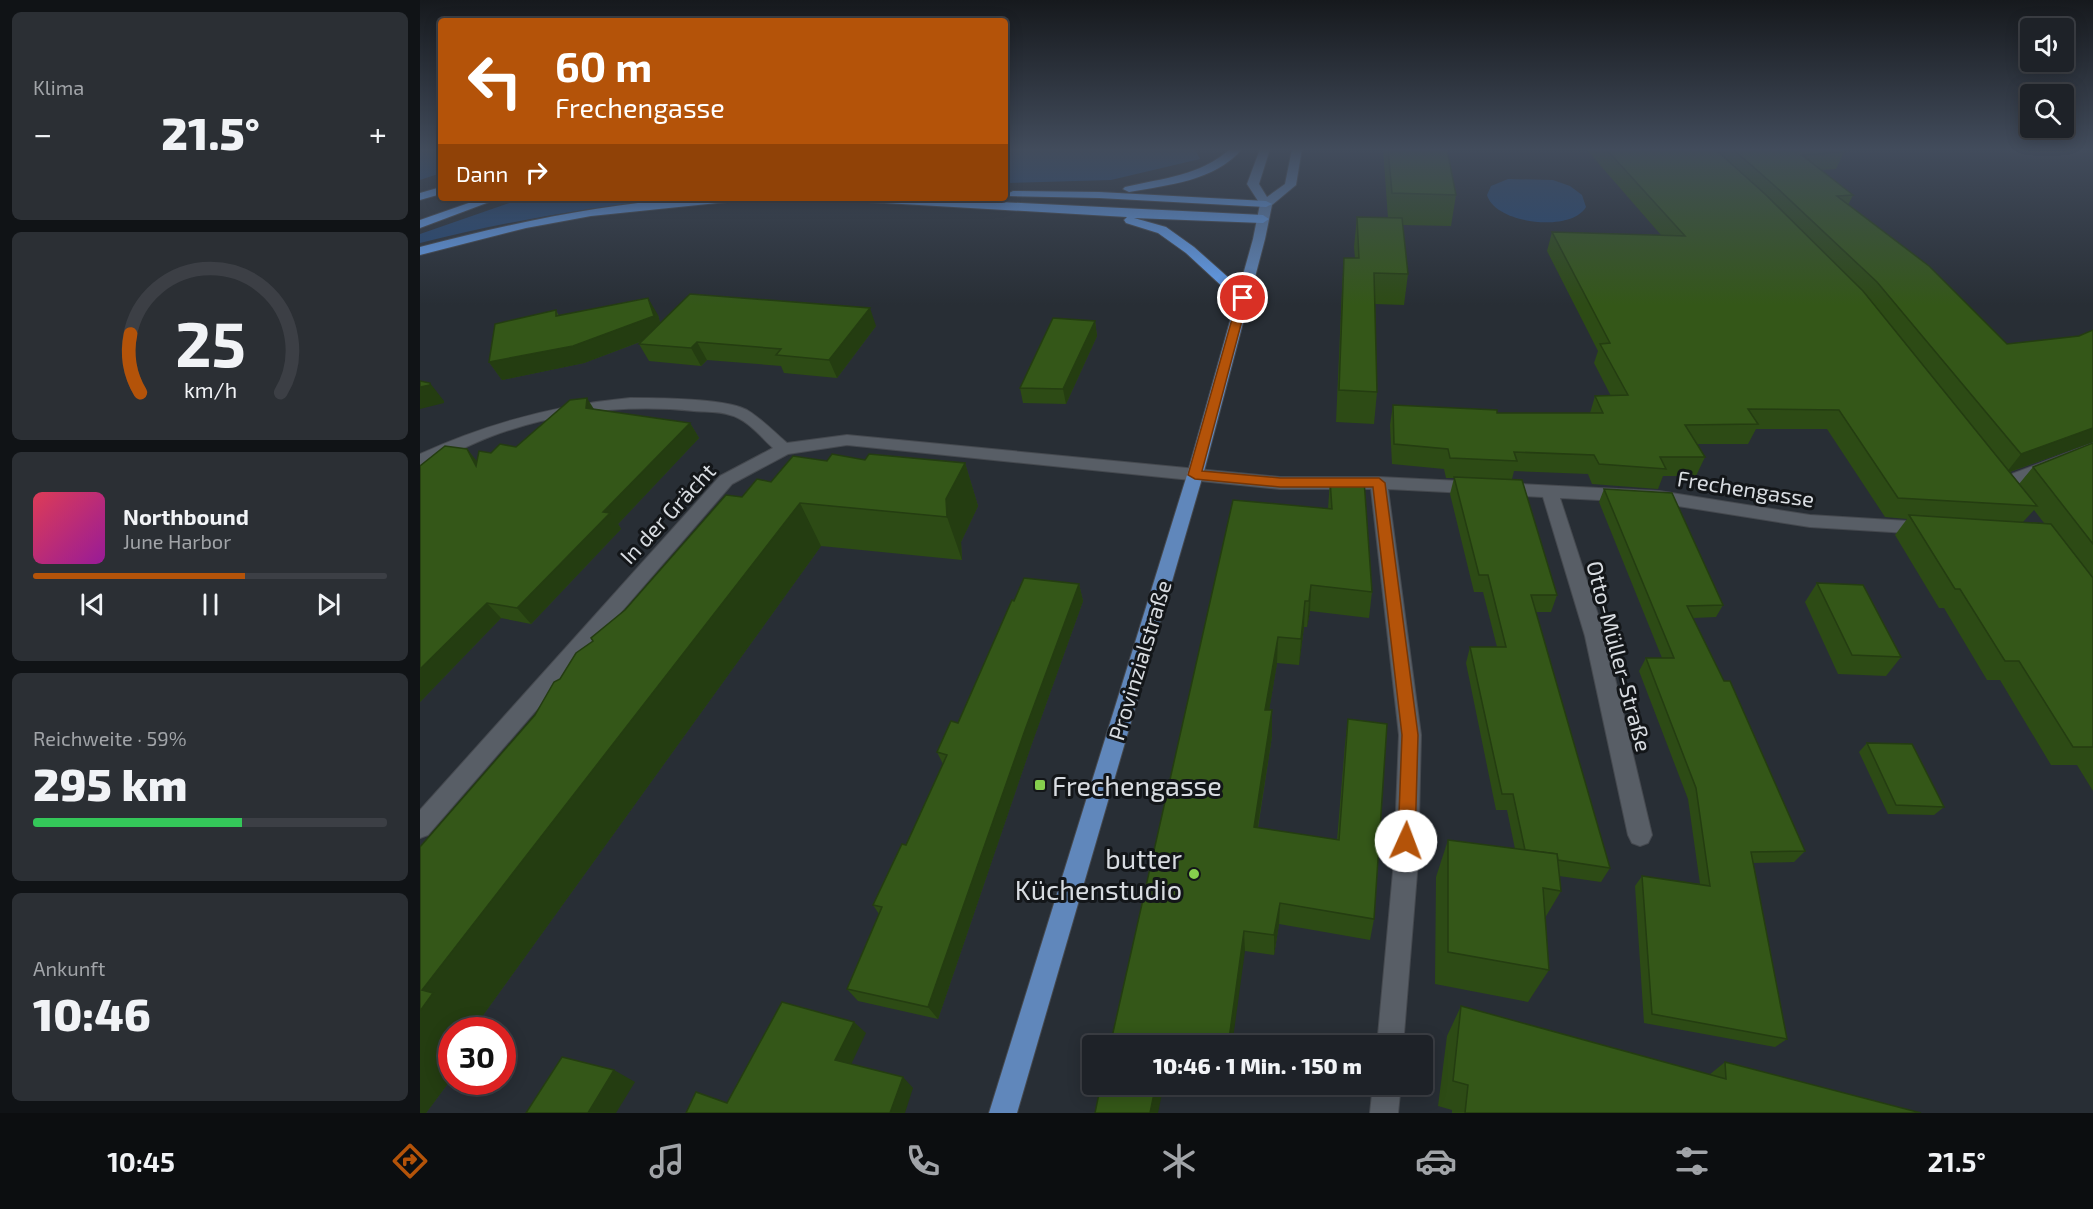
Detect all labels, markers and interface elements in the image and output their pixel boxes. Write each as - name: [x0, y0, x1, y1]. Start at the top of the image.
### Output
- map controls: [2020, 18, 2074, 138]
- button: sound: [2020, 18, 2074, 72]
- text: 60 m: [555, 40, 652, 90]
- icon: left: [456, 42, 534, 120]
- text: Klima: [33, 75, 84, 99]
- button: search: [2020, 84, 2074, 138]
- text: Frechengasse: [555, 91, 725, 123]
- text: 21.5°: [161, 105, 260, 159]
- text: −: [33, 113, 52, 153]
- text: +: [369, 113, 387, 153]
- icon: right: [520, 156, 553, 189]
- text: Dann: [456, 160, 508, 186]
- pin: [1217, 272, 1268, 323]
- icon: arrive: [1226, 281, 1259, 314]
- text: 25: [175, 305, 245, 380]
- text: km/h: [183, 378, 237, 403]
- street label: In der Grächt: [614, 457, 720, 569]
- street label: Frechengasse: [1676, 464, 1816, 512]
- text: Northbound: [123, 503, 249, 529]
- text: June Harbor: [123, 529, 231, 553]
- street label: Otto-Müller-Straße: [1582, 558, 1658, 754]
- street label: Provinzialstraße: [1102, 577, 1176, 743]
- icon: previous: [76, 588, 109, 621]
- icon: pause: [194, 588, 227, 621]
- icon: next: [312, 588, 345, 621]
- text: Reichweite · 59%: [33, 726, 187, 750]
- text: 295 km: [33, 756, 188, 810]
- place label: Frechengasse: [1052, 769, 1222, 802]
- marker: Frechengasse: [1033, 778, 1047, 792]
- position arrow: [1374, 809, 1438, 873]
- place label: butter Küchenstudio: [1015, 842, 1182, 905]
- marker: butter Küchenstudio: [1187, 867, 1201, 881]
- text: Ankunft: [33, 956, 105, 980]
- text: 10:46: [33, 986, 151, 1040]
- speed limit sign: 30: [438, 1017, 516, 1095]
- text: 10:46 · 1 Min. · 150 m: [1153, 1052, 1362, 1078]
- icon: directions: [389, 1140, 431, 1182]
- icon: music: [646, 1140, 688, 1182]
- icon: phone: [902, 1140, 944, 1182]
- icon: climate: [1158, 1140, 1200, 1182]
- icon: car: [1415, 1140, 1457, 1182]
- icon: filters: [1671, 1140, 1713, 1182]
- text: 10:45: [107, 1145, 175, 1177]
- text: 21.5°: [1928, 1145, 1986, 1177]

